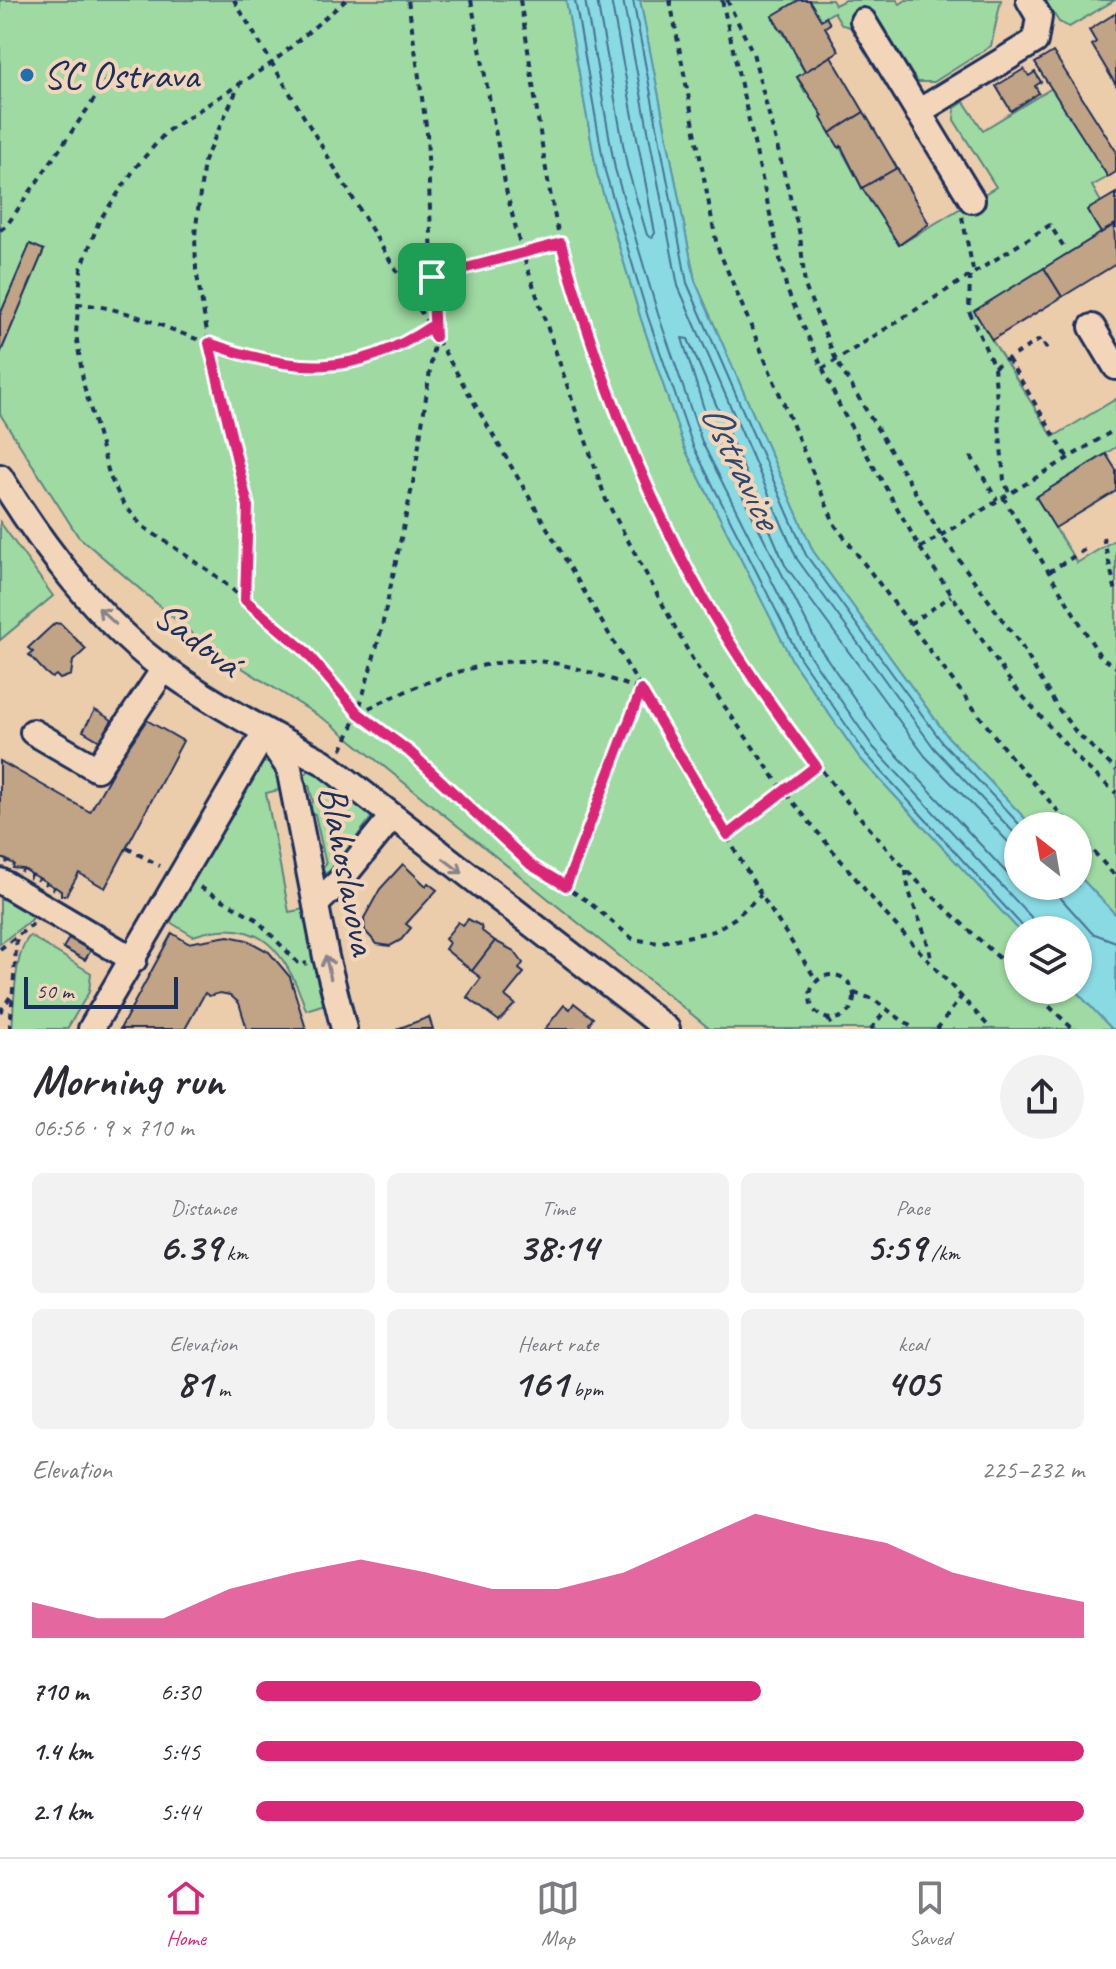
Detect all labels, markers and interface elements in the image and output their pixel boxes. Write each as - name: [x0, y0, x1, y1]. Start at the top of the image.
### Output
- place label: SC Ostrava: [43, 50, 202, 100]
- marker: SC Ostrava: [18, 66, 36, 84]
- pin: [398, 243, 466, 311]
- icon: arrive: [410, 255, 454, 299]
- water label: Ostravice: [688, 394, 797, 542]
- street label: Sadová: [144, 590, 255, 690]
- one-way arrow: [97, 608, 117, 626]
- street label: Blahoslavova: [307, 781, 389, 962]
- north arrow: [1004, 812, 1092, 900]
- map controls: [1004, 812, 1092, 1004]
- one-way arrow: [442, 857, 463, 874]
- button: layers: [1004, 916, 1092, 1004]
- one-way arrow: [320, 954, 335, 980]
- scale bar: [24, 973, 178, 1009]
- text: 50 m: [36, 977, 73, 1005]
- text: Morning run: [32, 1053, 224, 1108]
- button: share: [1000, 1055, 1084, 1139]
- text: 06:56 · 9 × 710 m: [32, 1111, 193, 1144]
- text: Distance: [171, 1194, 236, 1222]
- text: Time: [541, 1194, 575, 1222]
- text: Pace: [896, 1194, 930, 1222]
- text: 6.39: [159, 1222, 221, 1272]
- text: 38:14: [518, 1222, 598, 1272]
- text: 5:59: [866, 1222, 926, 1272]
- text: km: [221, 1239, 248, 1267]
- text: /km: [926, 1239, 960, 1267]
- text: Elevation: [169, 1330, 237, 1358]
- text: Heart rate: [518, 1330, 598, 1358]
- text: kcal: [898, 1330, 927, 1358]
- text: 81: [177, 1358, 213, 1408]
- text: 161: [513, 1358, 568, 1408]
- text: 405: [886, 1358, 939, 1408]
- text: m: [213, 1375, 230, 1403]
- text: bpm: [568, 1375, 603, 1403]
- text: Elevation: [32, 1453, 112, 1486]
- text: 225–232 m: [981, 1453, 1084, 1486]
- text: 710 m: [32, 1675, 88, 1708]
- text: 6:30: [160, 1675, 200, 1708]
- text: 1.4 km: [32, 1735, 92, 1768]
- text: 5:45: [160, 1735, 200, 1768]
- text: 2.1 km: [32, 1795, 92, 1828]
- text: 5:44: [160, 1795, 200, 1828]
- tab: Home: [164, 1876, 208, 1952]
- tab: Map: [536, 1876, 580, 1952]
- tab: Saved: [908, 1876, 952, 1952]

